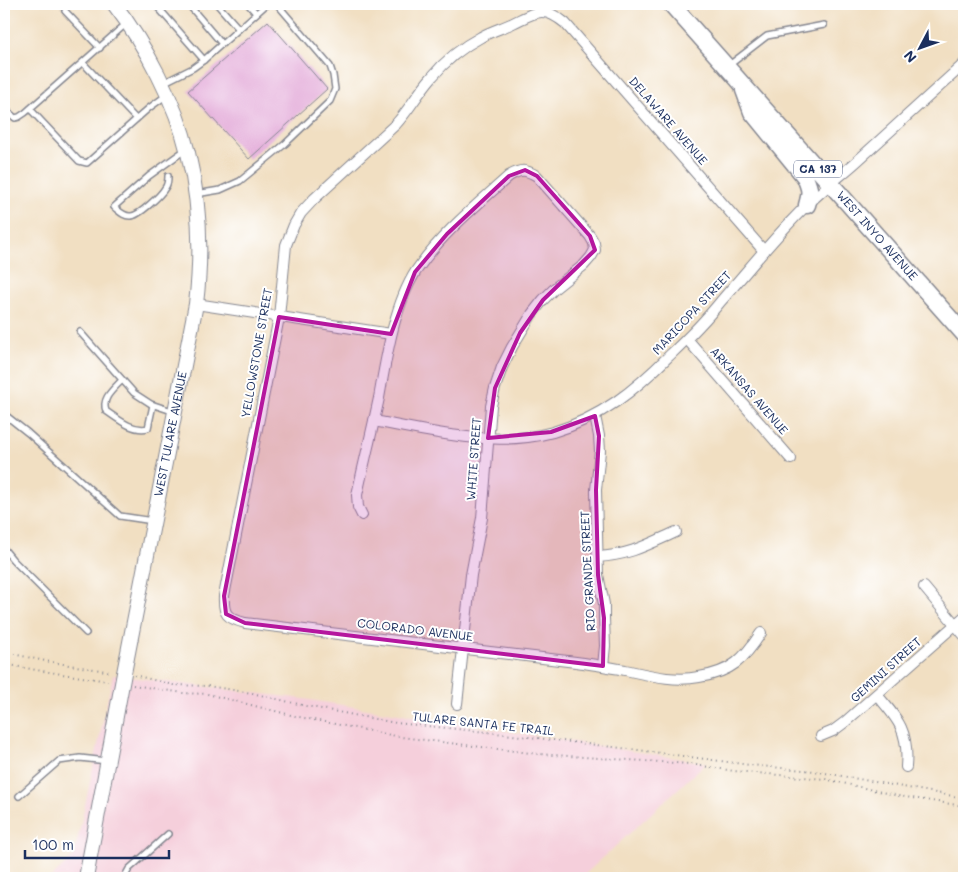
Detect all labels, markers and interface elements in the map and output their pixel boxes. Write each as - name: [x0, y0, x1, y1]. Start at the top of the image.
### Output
- north arrow: [896, 22, 946, 72]
- text: N: [899, 47, 920, 67]
- street label: DELAWARE AVENUE: [626, 73, 712, 168]
- road number: CA 137: [794, 160, 842, 178]
- street label: WEST INYO AVENUE: [833, 187, 922, 284]
- street label: MARICOPA STREET: [648, 267, 734, 358]
- street label: YELLOWSTONE STREET: [237, 286, 275, 419]
- street label: ARKANSAS AVENUE: [707, 343, 792, 438]
- street label: WEST TULARE AVENUE: [150, 370, 190, 498]
- street label: WHITE STREET: [462, 417, 484, 501]
- street label: RIO GRANDE STREET: [576, 510, 598, 632]
- street label: COLORADO AVENUE: [356, 614, 474, 644]
- street label: GEMINI STREET: [846, 633, 924, 705]
- street label: TULARE SANTA FE TRAIL: [412, 708, 555, 738]
- scale bar: [25, 827, 169, 859]
- text: 100 m: [32, 834, 74, 854]

